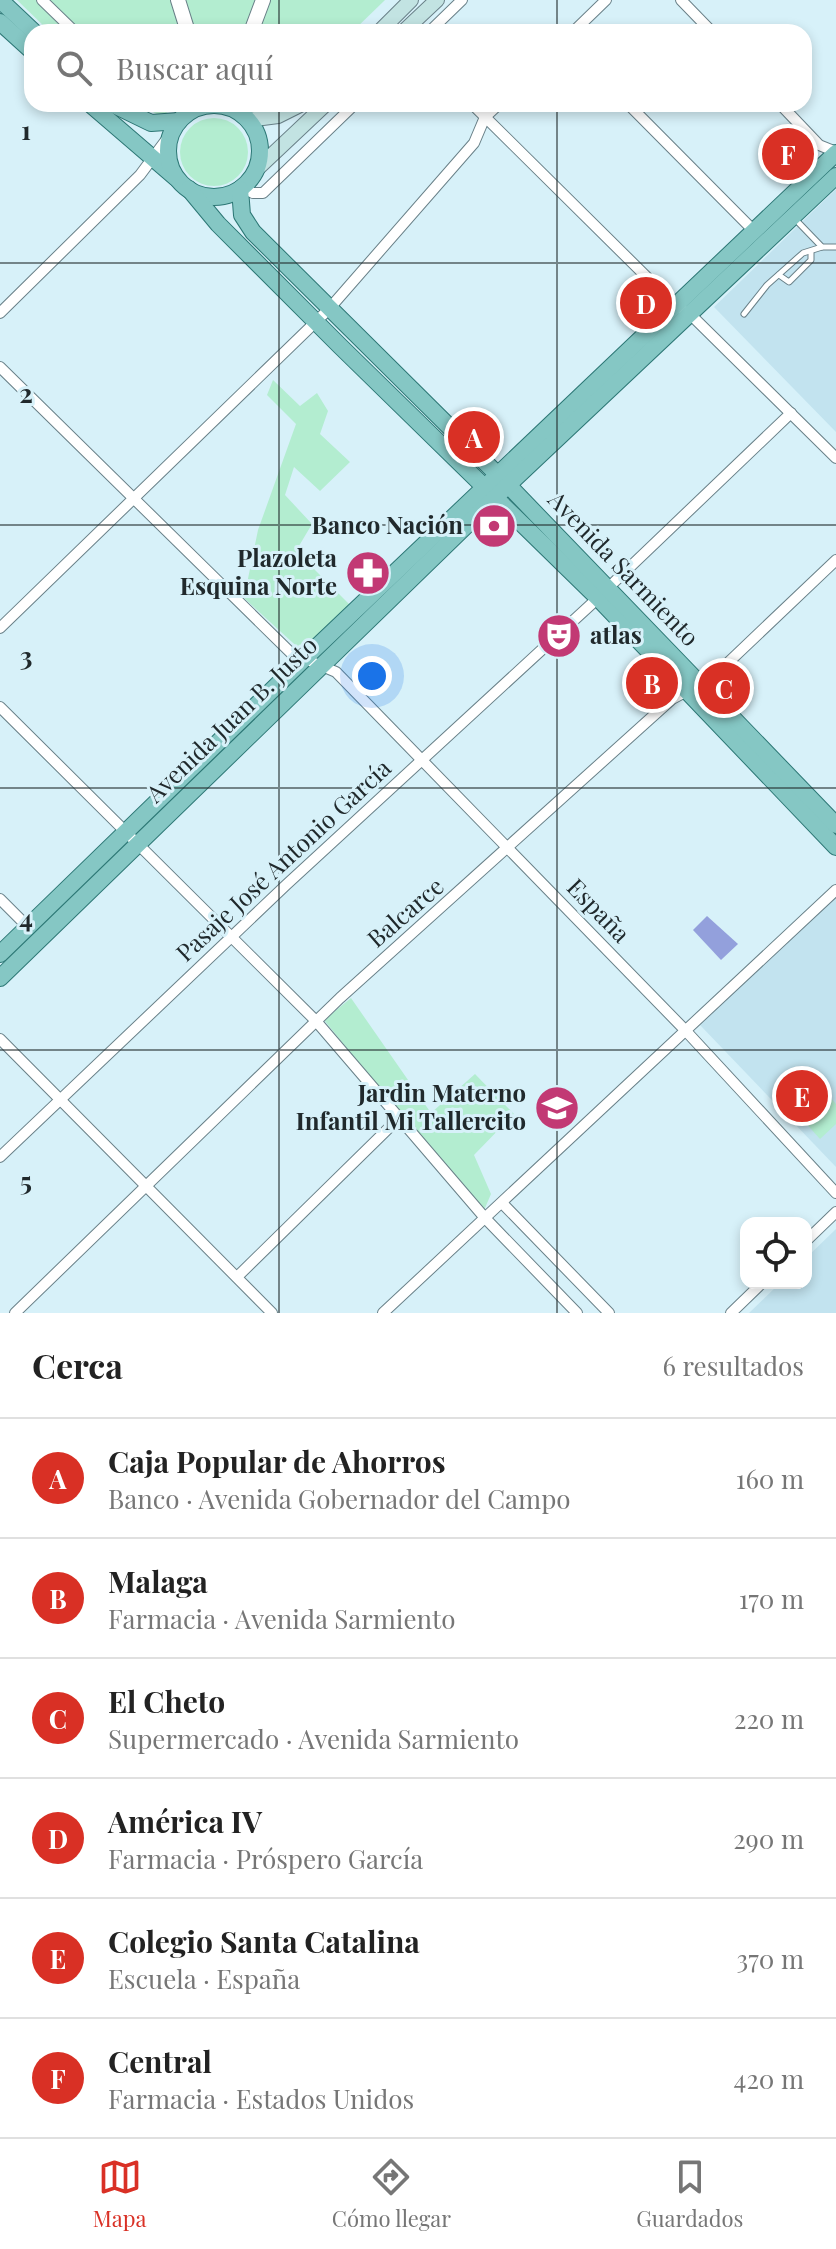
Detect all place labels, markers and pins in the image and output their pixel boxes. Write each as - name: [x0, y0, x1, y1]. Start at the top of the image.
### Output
- pin: F: [762, 124, 814, 184]
- pin: D: [620, 273, 672, 333]
- pin: A: [448, 407, 500, 467]
- bank icon: Banco Nación: [470, 502, 518, 550]
- place label: Banco Nación: [312, 508, 463, 540]
- place label: Plazoleta Esquina Norte: [180, 541, 338, 601]
- pharmacy icon: Plazoleta Esquina Norte: [344, 549, 392, 597]
- theatre icon: atlas: [535, 612, 583, 660]
- place label: atlas: [590, 618, 642, 650]
- pin: B: [626, 653, 678, 713]
- pin: C: [698, 658, 750, 718]
- pin: E: [776, 1066, 828, 1126]
- place label: Jardin Materno Infantil Mi Tallercito: [296, 1076, 526, 1136]
- school or university icon: Jardin Materno Infantil Mi Tallercito: [533, 1084, 581, 1132]

